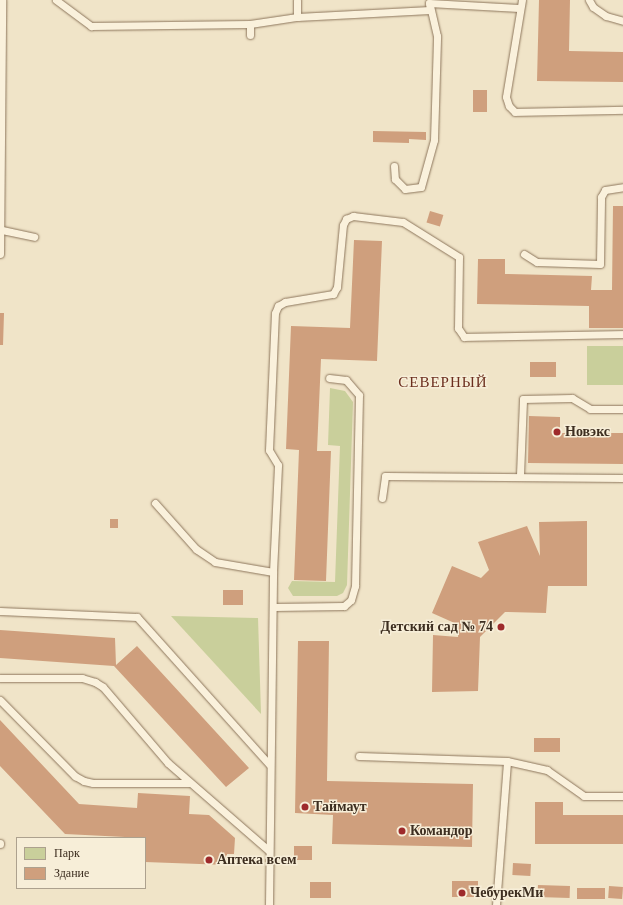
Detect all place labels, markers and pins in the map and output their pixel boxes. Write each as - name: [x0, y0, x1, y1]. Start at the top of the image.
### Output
- place label: Новэкс: [565, 424, 610, 440]
- marker: Новэкс: [552, 427, 562, 437]
- place label: Детский сад № 74: [380, 619, 493, 635]
- marker: Детский сад № 74: [496, 622, 506, 632]
- place label: Таймаут: [313, 799, 367, 815]
- marker: Таймаут: [300, 802, 310, 812]
- place label: Командор: [410, 823, 473, 839]
- marker: Командор: [397, 826, 407, 836]
- place label: Аптека всем: [217, 852, 296, 868]
- marker: Аптека всем: [204, 855, 214, 865]
- place label: ЧебурекМи: [470, 885, 543, 901]
- marker: ЧебурекМи: [457, 888, 467, 898]

